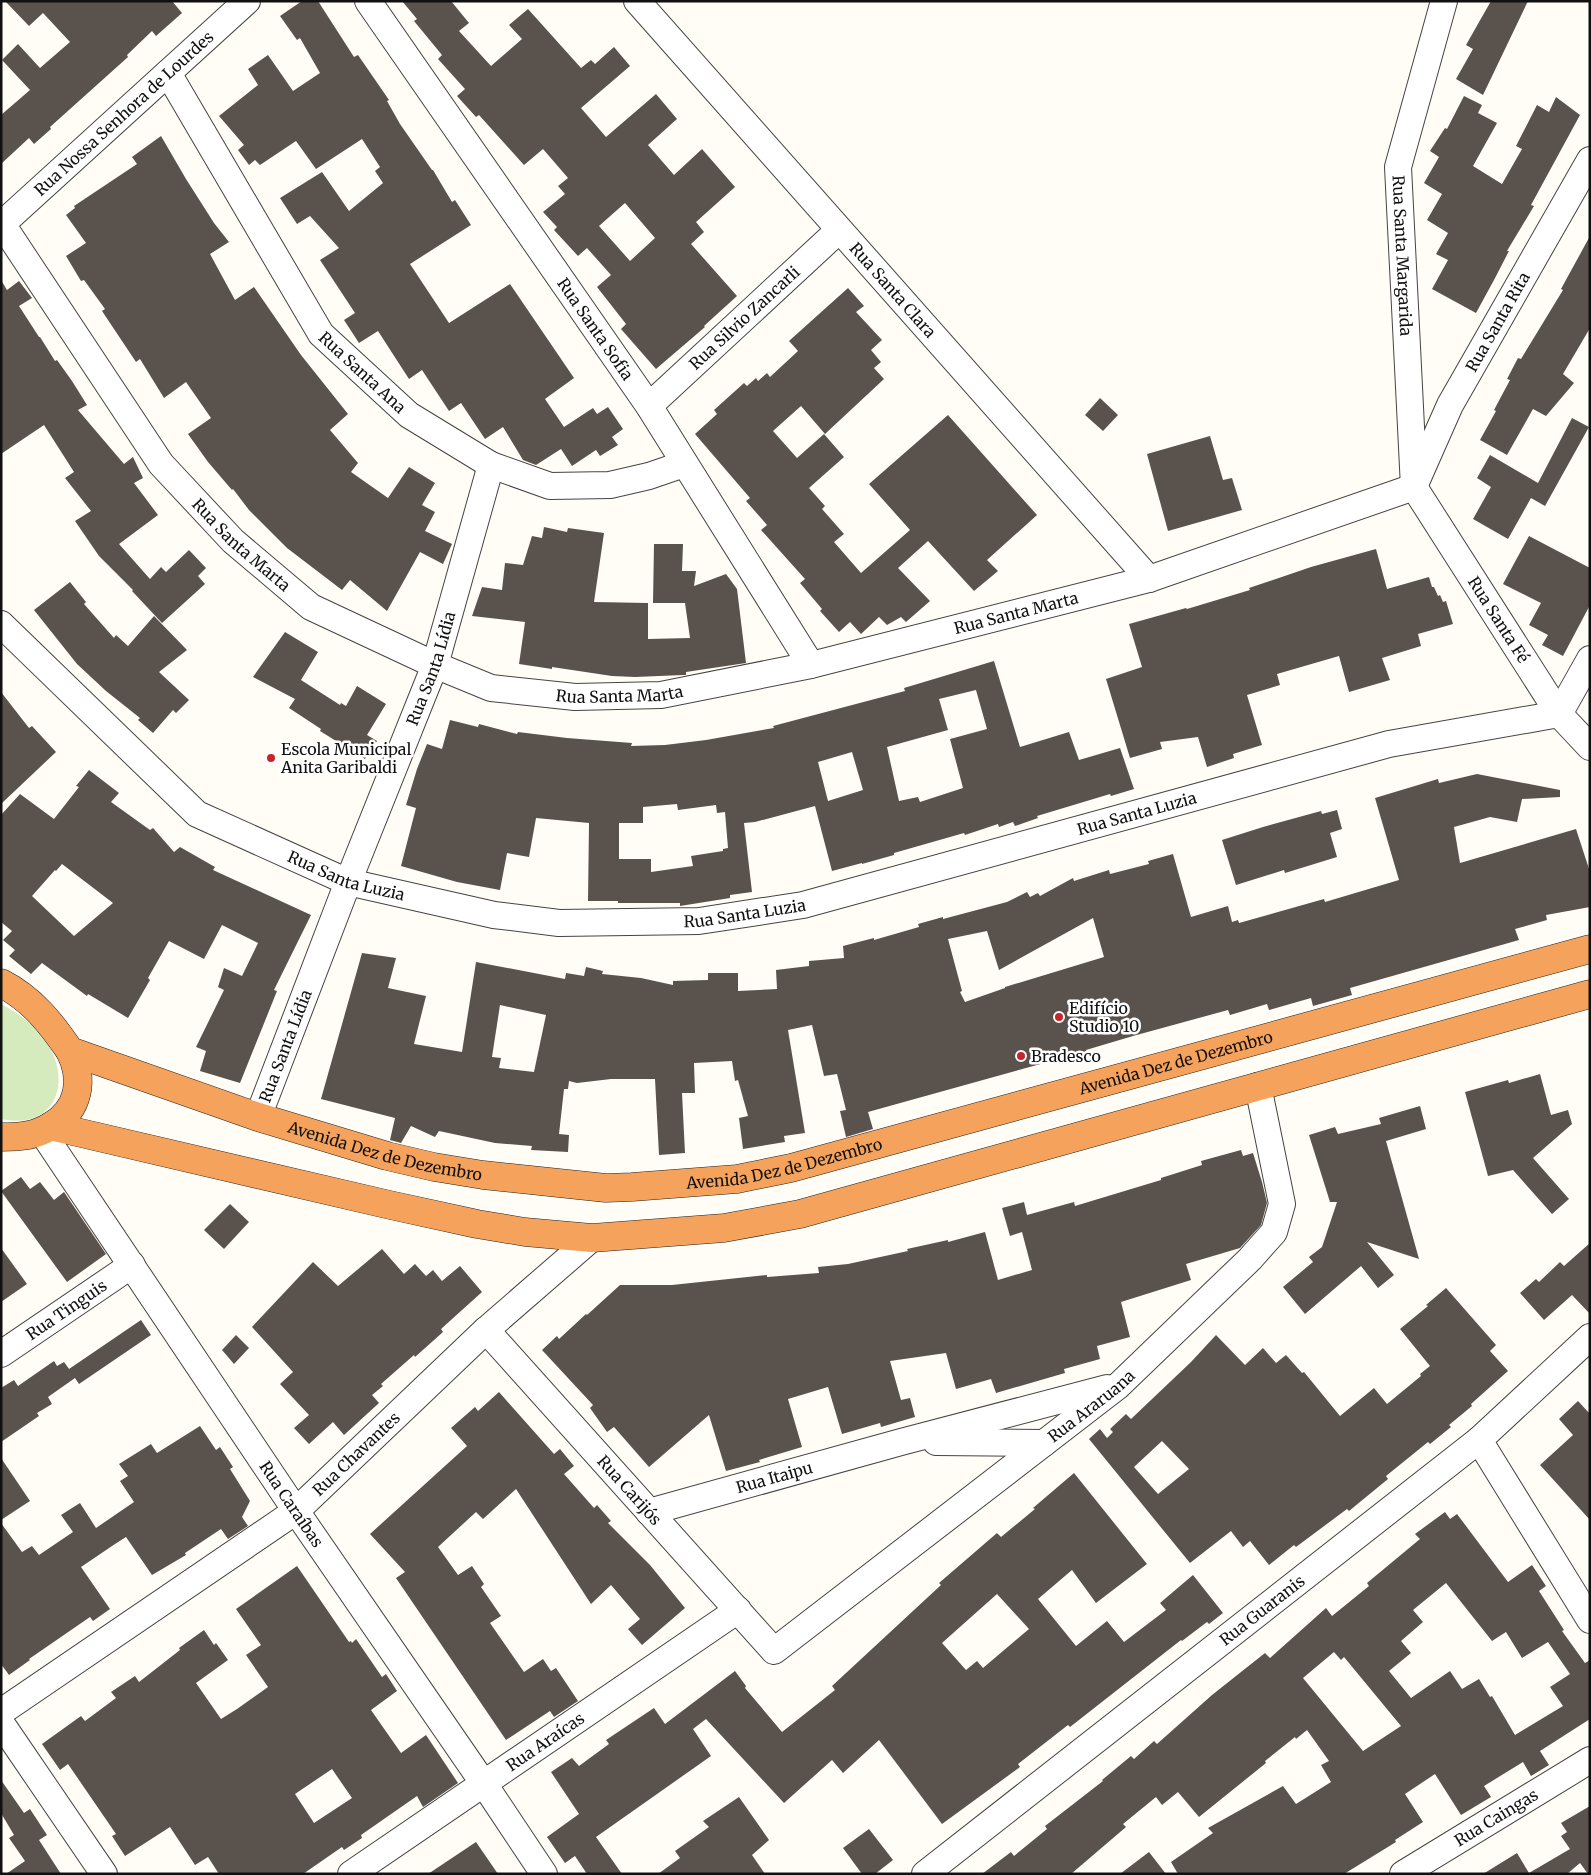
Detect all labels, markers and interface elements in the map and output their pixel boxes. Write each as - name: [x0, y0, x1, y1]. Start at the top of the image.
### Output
- street label: Rua Nossa Senhora de Lourdes: [30, 27, 218, 200]
- street label: Rua Santa Margarida: [1388, 175, 1416, 337]
- street label: Rua Santa Clara: [846, 238, 941, 342]
- street label: Rua Silvio Zancarli: [685, 262, 804, 374]
- street label: Rua Santa Rita: [1461, 268, 1534, 375]
- street label: Rua Santa Sofia: [553, 274, 638, 384]
- street label: Rua Santa Ana: [315, 327, 411, 418]
- street label: Rua Santa Marta: [188, 494, 295, 596]
- street label: Rua Santa Fé: [1464, 573, 1534, 666]
- street label: Rua Santa Marta: [952, 587, 1081, 638]
- street label: Rua Santa Lídia: [402, 609, 460, 728]
- street label: Rua Santa Marta: [555, 681, 685, 707]
- place label: Escola Municipal Anita Garibaldi: [280, 739, 412, 777]
- marker: Escola Municipal Anita Garibaldi: [265, 752, 277, 764]
- street label: Rua Santa Luzia: [1075, 787, 1199, 839]
- street label: Rua Santa Luzia: [285, 846, 407, 905]
- street label: Rua Santa Luzia: [684, 895, 807, 932]
- street label: Rua Santa Lídia: [255, 986, 316, 1105]
- place label: Edifício Studio 10: [1069, 998, 1139, 1036]
- marker: Edifício Studio 10: [1053, 1011, 1065, 1023]
- street label: Avenida Dez de Dezembro: [1076, 1026, 1275, 1099]
- place label: Bradesco: [1031, 1046, 1101, 1066]
- marker: Bradesco: [1015, 1050, 1027, 1062]
- street label: Avenida Dez de Dezembro: [285, 1116, 484, 1185]
- street label: Avenida Dez de Dezembro: [685, 1134, 884, 1193]
- street label: Rua Tinguis: [22, 1275, 111, 1344]
- street label: Rua Araruana: [1044, 1365, 1139, 1447]
- street label: Rua Chavantes: [308, 1407, 404, 1500]
- street label: Rua Carijós: [593, 1451, 666, 1529]
- street label: Rua Caraíbas: [255, 1457, 328, 1551]
- street label: Rua Itaipu: [734, 1457, 815, 1497]
- street label: Rua Guaranis: [1215, 1570, 1309, 1650]
- street label: Rua Araícas: [502, 1708, 588, 1775]
- street label: Rua Caingas: [1451, 1784, 1542, 1850]

